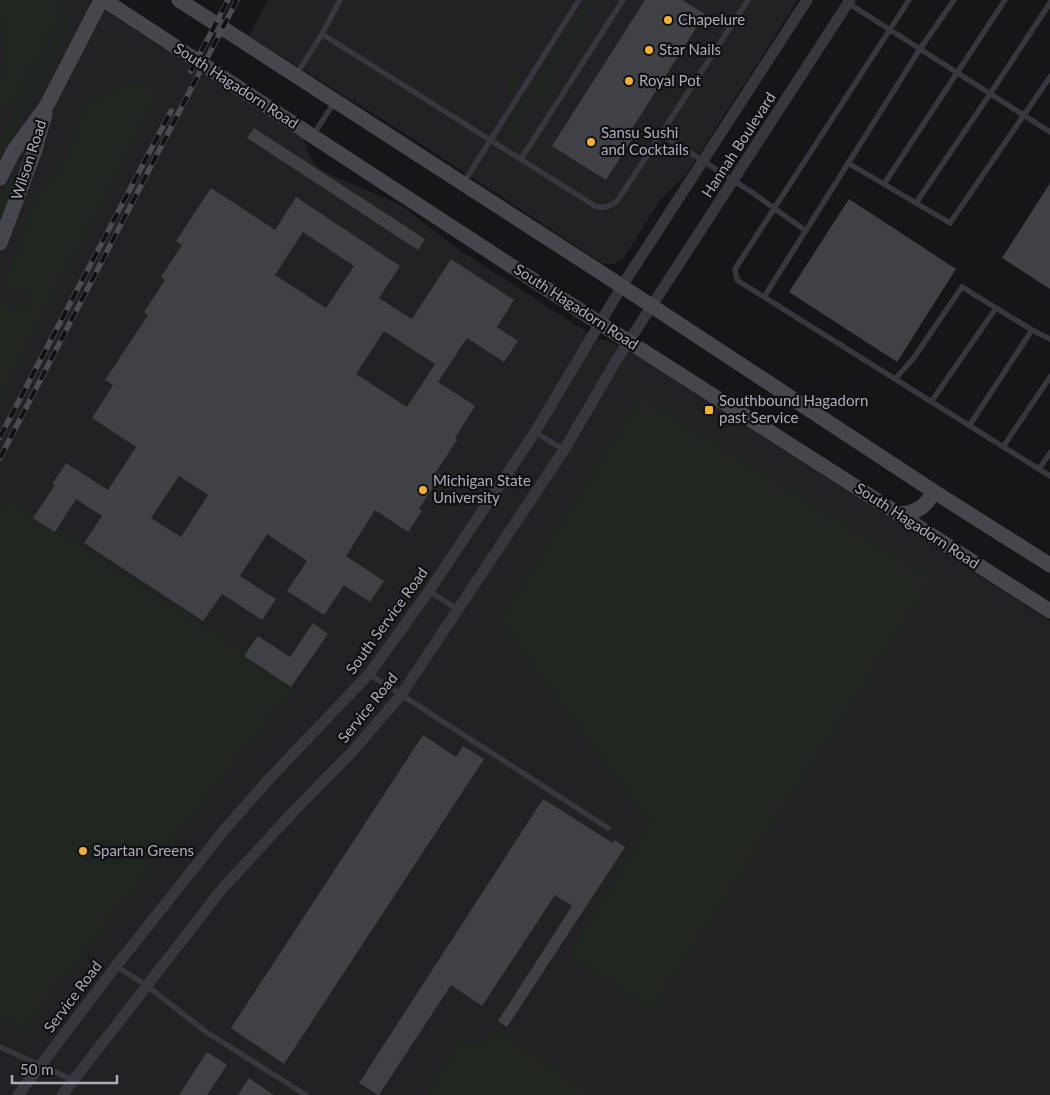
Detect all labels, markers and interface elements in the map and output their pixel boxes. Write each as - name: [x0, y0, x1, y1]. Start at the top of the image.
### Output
- place label: Chapelure: [678, 10, 745, 28]
- marker: Chapelure: [662, 14, 674, 26]
- street label: South Hagadorn Road: [171, 38, 302, 132]
- place label: Star Nails: [659, 40, 721, 58]
- marker: Star Nails: [643, 44, 655, 56]
- place label: Royal Pot: [639, 71, 702, 89]
- marker: Royal Pot: [623, 75, 635, 87]
- street label: Hannah Boulevard: [698, 89, 779, 200]
- street label: Wilson Road: [7, 117, 49, 202]
- place label: Sansu Sushi and Cocktails: [601, 123, 689, 158]
- marker: Sansu Sushi and Cocktails: [585, 136, 597, 148]
- street label: South Hagadorn Road: [511, 259, 642, 353]
- place label: Southbound Hagadorn past Service: [719, 391, 868, 426]
- marker: Southbound Hagadorn past Service: [703, 404, 715, 416]
- place label: Michigan State University: [433, 471, 531, 506]
- street label: South Hagadorn Road: [852, 478, 983, 572]
- marker: Michigan State University: [417, 484, 429, 496]
- street label: South Service Road: [341, 564, 431, 677]
- street label: Service Road: [334, 669, 401, 746]
- place label: Spartan Greens: [93, 841, 194, 859]
- marker: Spartan Greens: [77, 845, 89, 857]
- street label: Service Road: [39, 957, 105, 1036]
- scale bar: [12, 1052, 118, 1084]
- text: 50 m: [20, 1060, 54, 1078]

